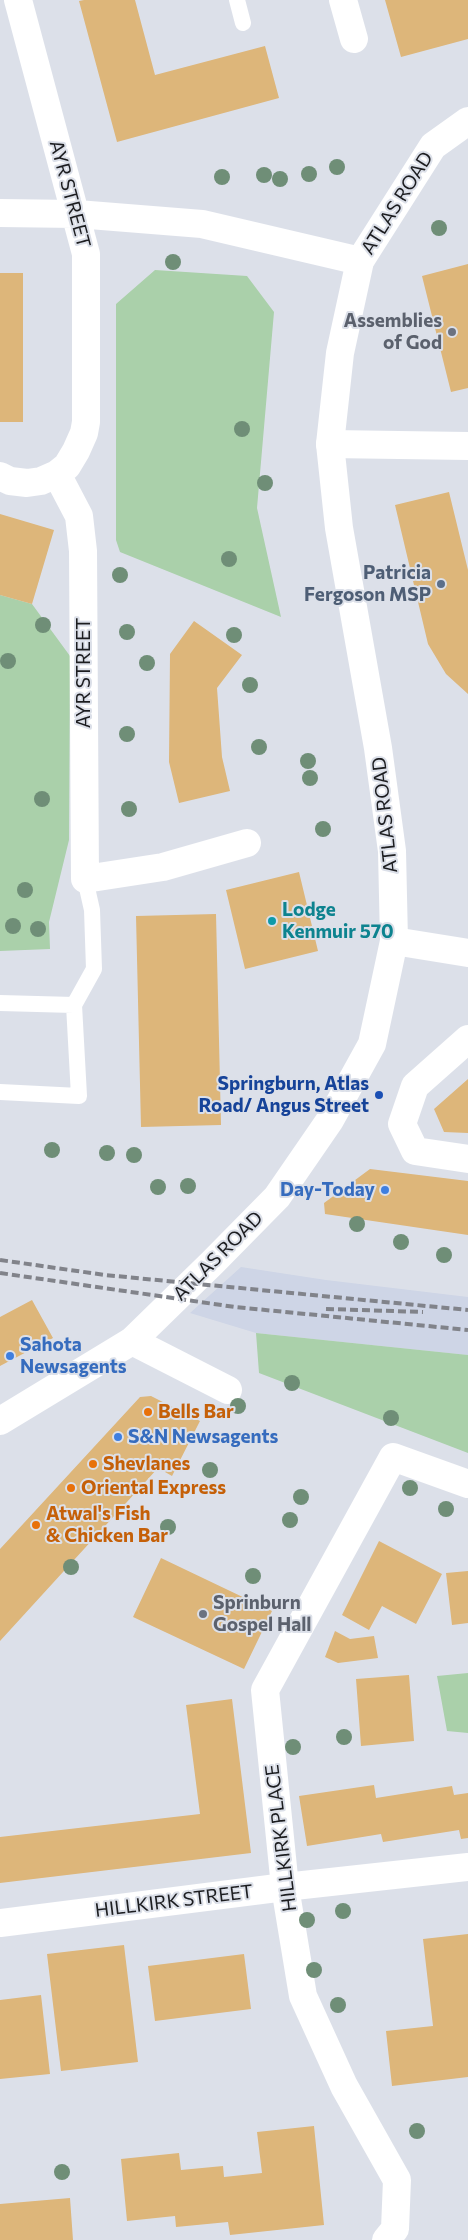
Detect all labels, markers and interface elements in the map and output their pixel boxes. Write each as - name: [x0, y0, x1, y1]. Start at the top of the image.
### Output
- street label: AYR STREET: [45, 138, 95, 250]
- street label: ATLAS ROAD: [356, 147, 438, 259]
- place label: Assemblies of God: [344, 310, 442, 354]
- marker: Assemblies of God: [446, 326, 458, 338]
- place label: Patricia Fergoson MSP: [304, 562, 431, 606]
- marker: Patricia Fergoson MSP: [435, 578, 447, 590]
- street label: AYR STREET: [73, 618, 95, 728]
- street label: ATLAS ROAD: [368, 756, 402, 874]
- place label: Lodge Kenmuir 570: [282, 899, 394, 943]
- marker: Lodge Kenmuir 570: [266, 915, 278, 927]
- place label: Springburn, Atlas Road/ Angus Street: [199, 1073, 369, 1117]
- marker: Springburn, Atlas Road/ Angus Street: [373, 1089, 385, 1101]
- place label: Day-Today: [280, 1179, 375, 1201]
- marker: Day-Today: [379, 1184, 391, 1196]
- street label: ATLAS ROAD: [169, 1207, 267, 1305]
- place label: Sahota Newsagents: [20, 1334, 127, 1378]
- marker: Sahota Newsagents: [4, 1350, 16, 1362]
- place label: Bells Bar: [158, 1401, 234, 1423]
- marker: Bells Bar: [142, 1406, 154, 1418]
- place label: S&N Newsagents: [128, 1426, 278, 1448]
- marker: S&N Newsagents: [112, 1431, 124, 1443]
- place label: Shevlanes: [103, 1453, 190, 1475]
- marker: Shevlanes: [87, 1458, 99, 1470]
- place label: Oriental Express: [81, 1477, 226, 1499]
- marker: Oriental Express: [65, 1482, 77, 1494]
- place label: Atwal's Fish & Chicken Bar: [46, 1503, 168, 1547]
- marker: Atwal's Fish & Chicken Bar: [30, 1519, 42, 1531]
- place label: Sprinburn Gospel Hall: [213, 1592, 312, 1636]
- marker: Sprinburn Gospel Hall: [197, 1608, 209, 1620]
- street label: HILLKIRK PLACE: [261, 1763, 301, 1913]
- street label: HILLKIRK STREET: [94, 1880, 254, 1922]

